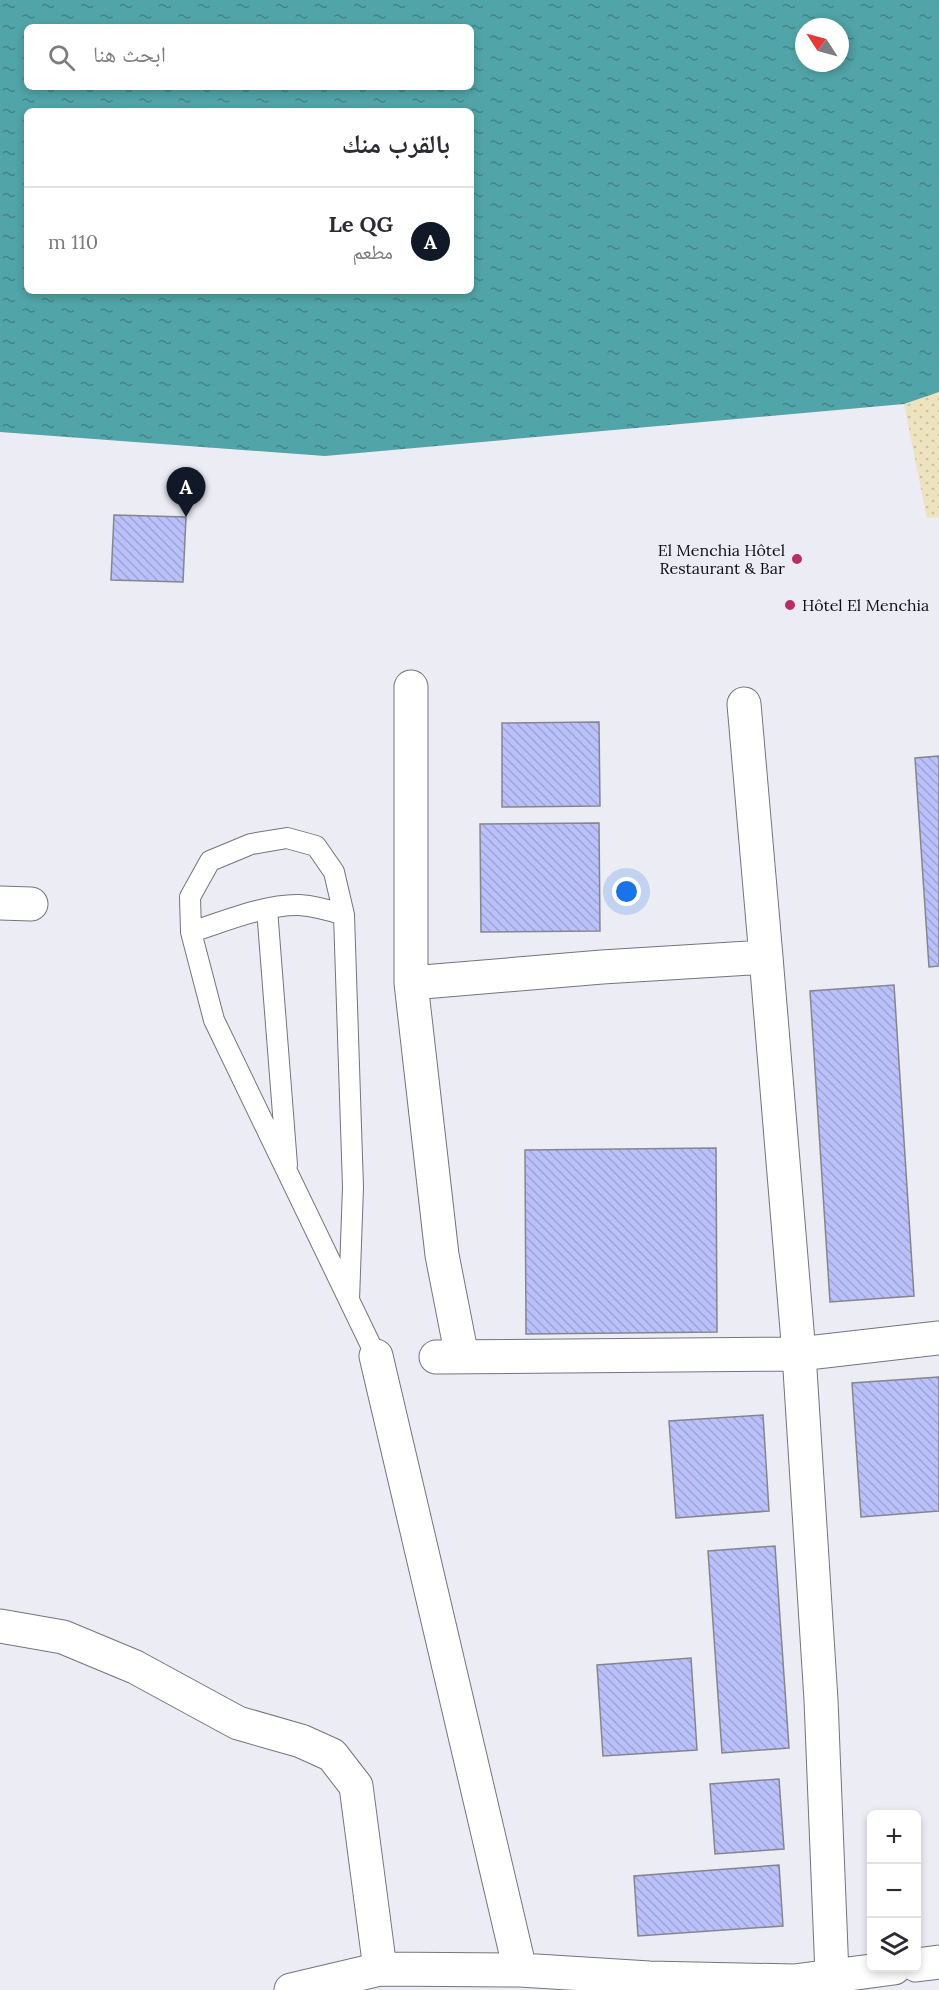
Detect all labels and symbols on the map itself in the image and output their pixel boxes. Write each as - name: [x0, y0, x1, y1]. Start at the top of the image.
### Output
- north arrow: [795, 18, 849, 72]
- pin: A: [166, 468, 206, 517]
- place label: El Menchia Hôtel Restaurant & Bar: [658, 540, 785, 578]
- marker: El Menchia Hôtel Restaurant & Bar: [790, 552, 804, 566]
- place label: Hôtel El Menchia: [802, 595, 929, 615]
- marker: Hôtel El Menchia: [783, 598, 797, 612]
- your location: [612, 877, 641, 906]

